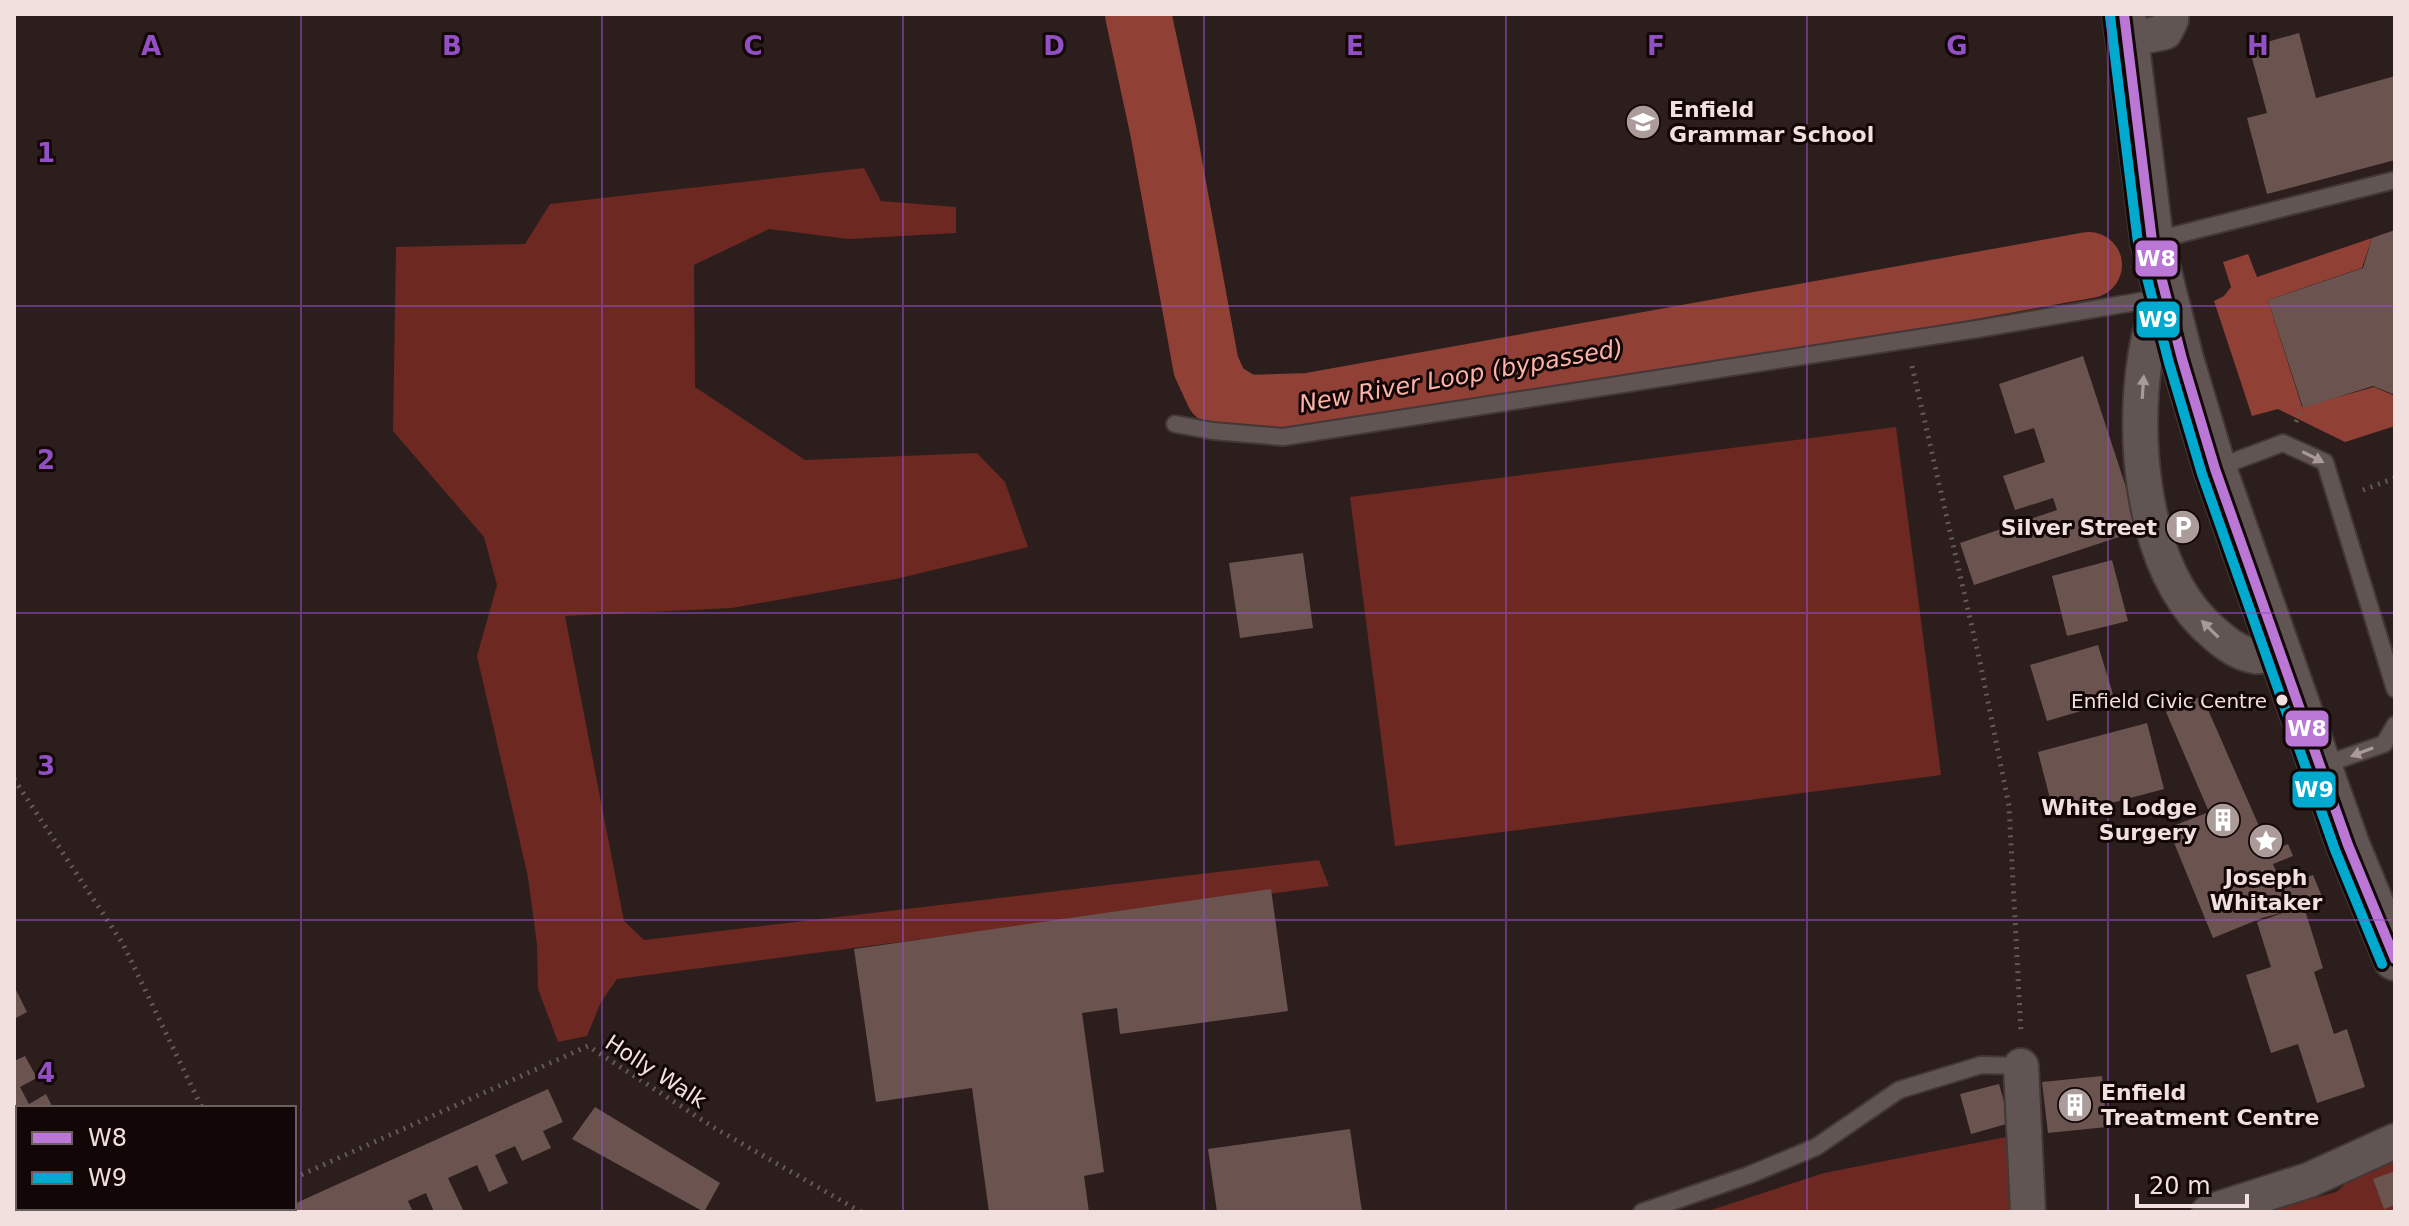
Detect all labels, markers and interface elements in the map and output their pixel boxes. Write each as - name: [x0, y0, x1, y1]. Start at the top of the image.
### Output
- text: A: [141, 31, 161, 61]
- text: B: [442, 31, 462, 61]
- text: C: [743, 31, 763, 61]
- text: D: [1043, 31, 1065, 61]
- text: E: [1346, 31, 1364, 61]
- text: F: [1647, 31, 1665, 61]
- text: G: [1946, 31, 1968, 61]
- text: H: [2247, 31, 2269, 61]
- place label: Enfield Grammar School: [1669, 97, 1874, 147]
- school or university icon: Enfield Grammar School: [1624, 103, 1662, 141]
- text: 1: [37, 138, 55, 168]
- line badge: W8: [2134, 239, 2179, 278]
- text: W8: [2136, 246, 2176, 271]
- line badge: W9: [2135, 300, 2181, 339]
- text: W9: [2138, 307, 2178, 332]
- water label: New River Loop (bypassed): [1297, 334, 1625, 418]
- one-way arrow: [2137, 375, 2150, 400]
- text: 2: [37, 445, 55, 475]
- one-way arrow: [2301, 450, 2324, 464]
- parking icon: Silver Street: [2164, 508, 2202, 546]
- place label: Silver Street: [2001, 515, 2157, 540]
- one-way arrow: [2201, 620, 2220, 639]
- place label: Enfield Civic Centre: [2071, 689, 2267, 713]
- marker: Enfield Civic Centre: [2274, 692, 2290, 708]
- line badge: W8: [2284, 709, 2330, 748]
- text: W8: [2287, 716, 2327, 741]
- one-way arrow: [2350, 746, 2374, 759]
- text: 3: [37, 751, 55, 781]
- line badge: W9: [2291, 770, 2337, 809]
- text: W9: [2294, 777, 2334, 802]
- place label: White Lodge Surgery: [2041, 795, 2197, 845]
- building icon: White Lodge Surgery: [2204, 801, 2242, 839]
- place icon: Joseph Whitaker: [2247, 822, 2285, 860]
- place label: Joseph Whitaker: [2210, 865, 2322, 915]
- street label: Holly Walk: [601, 1030, 711, 1113]
- text: 4: [37, 1058, 55, 1088]
- place label: Enfield Treatment Centre: [2101, 1080, 2319, 1130]
- building icon: Enfield Treatment Centre: [2056, 1086, 2094, 1124]
- legend: [16, 1106, 296, 1210]
- text: W8: [88, 1124, 127, 1152]
- scale bar: [2137, 1158, 2247, 1208]
- text: W9: [88, 1164, 127, 1192]
- text: 20 m: [2149, 1172, 2211, 1200]

